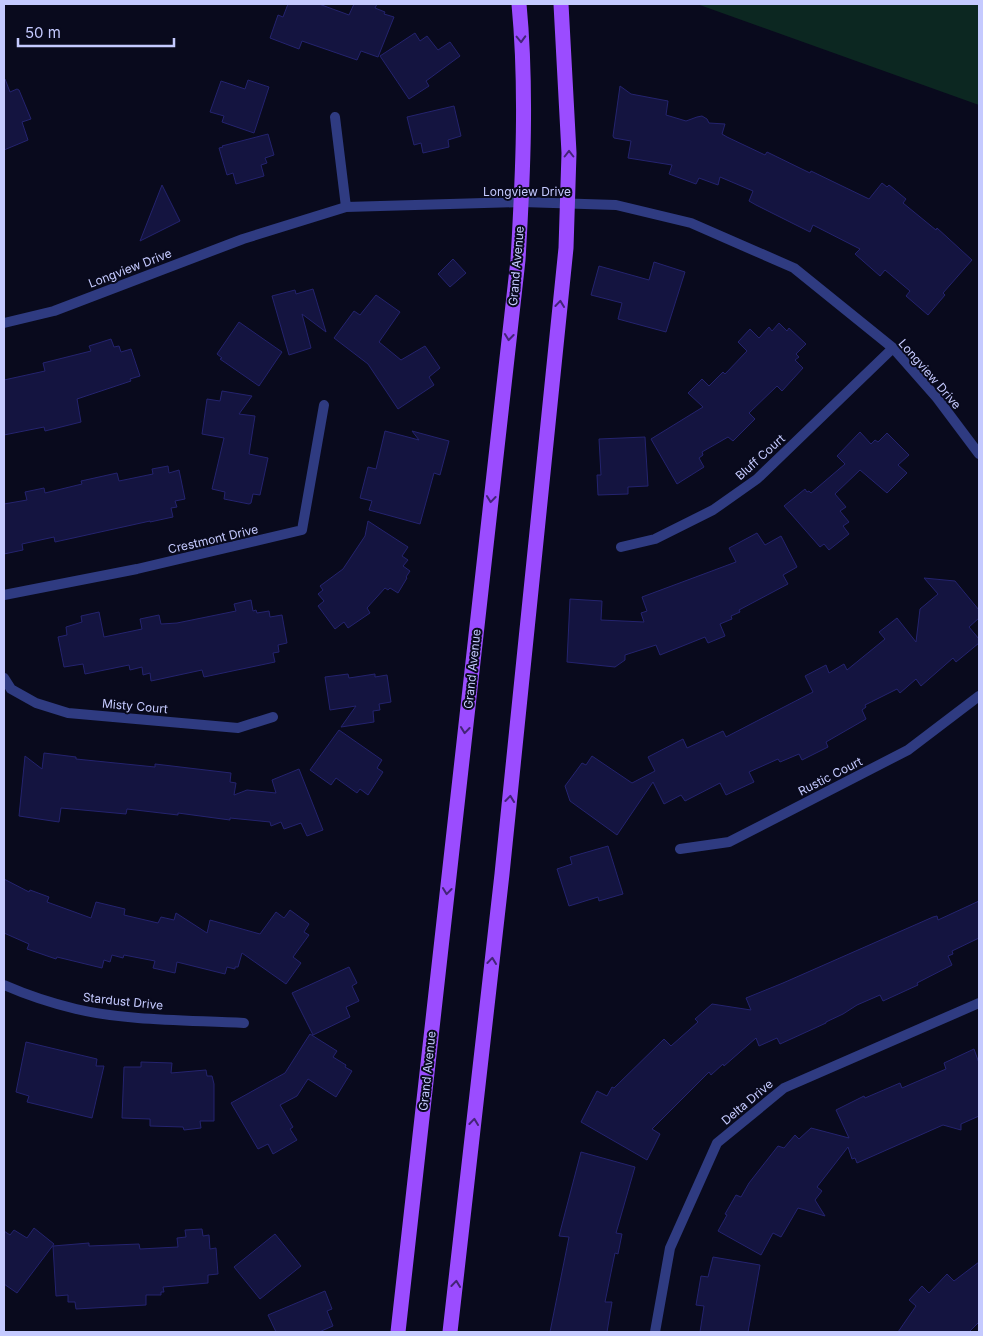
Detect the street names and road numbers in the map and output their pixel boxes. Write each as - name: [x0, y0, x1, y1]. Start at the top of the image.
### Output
- street label: Longview Drive: [483, 184, 571, 199]
- street label: Grand Avenue: [505, 225, 527, 307]
- street label: Longview Drive: [86, 245, 174, 291]
- street label: Longview Drive: [896, 336, 964, 412]
- street label: Bluff Court: [732, 431, 788, 483]
- street label: Crestmont Drive: [166, 521, 260, 557]
- street label: Grand Avenue: [460, 628, 484, 710]
- street label: Misty Court: [101, 696, 169, 716]
- street label: Rustic Court: [795, 753, 865, 799]
- street label: Stardust Drive: [82, 989, 164, 1013]
- street label: Grand Avenue: [415, 1030, 439, 1112]
- street label: Delta Drive: [718, 1076, 776, 1128]

